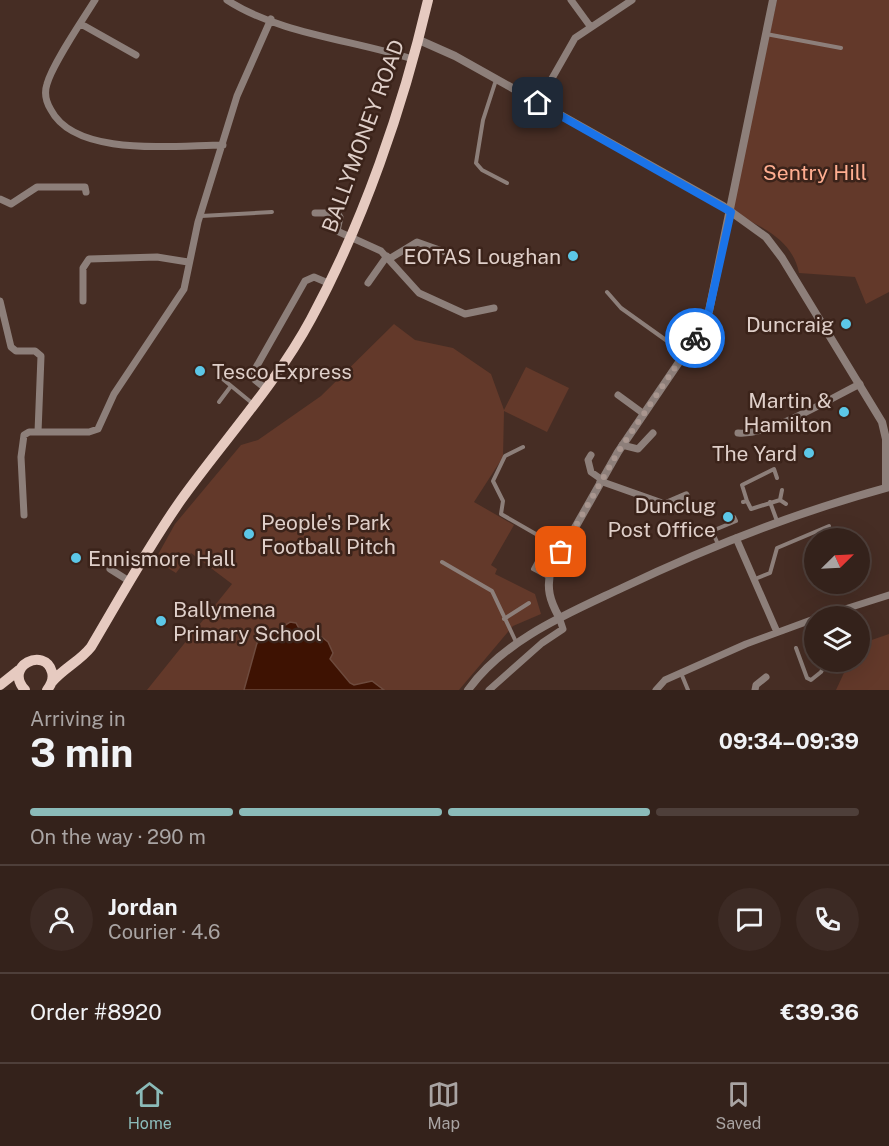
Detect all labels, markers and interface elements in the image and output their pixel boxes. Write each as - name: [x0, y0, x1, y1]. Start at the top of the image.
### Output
- street label: BALLYMONEY ROAD: [317, 36, 409, 236]
- pin: [512, 77, 563, 128]
- icon: home: [521, 86, 554, 119]
- park label: Sentry Hill: [763, 160, 867, 185]
- place label: EOTAS Loughan: [403, 244, 561, 269]
- marker: EOTAS Loughan: [566, 249, 580, 263]
- courier: [665, 308, 725, 368]
- place label: Duncraig: [746, 312, 834, 337]
- marker: Duncraig: [839, 317, 853, 331]
- icon: bike: [679, 322, 712, 355]
- place label: Tesco Express: [212, 359, 352, 384]
- marker: Tesco Express: [193, 364, 207, 378]
- place label: Martin & Hamilton: [743, 388, 832, 437]
- marker: Martin & Hamilton: [837, 405, 851, 419]
- place label: The Yard: [712, 441, 797, 466]
- marker: The Yard: [802, 446, 816, 460]
- place label: Dunclug Post Office: [608, 493, 716, 542]
- place label: People's Park Football Pitch: [261, 510, 396, 559]
- marker: Dunclug Post Office: [721, 510, 735, 524]
- pin: [535, 526, 586, 577]
- marker: People's Park Football Pitch: [242, 527, 256, 541]
- north arrow: [804, 528, 870, 594]
- map controls: [804, 528, 870, 672]
- icon: bag: [544, 535, 577, 568]
- place label: Ennismore Hall: [88, 546, 236, 571]
- marker: Ennismore Hall: [69, 551, 83, 565]
- place label: Ballymena Primary School: [173, 597, 322, 646]
- button: layers: [804, 606, 870, 672]
- marker: Ballymena Primary School: [154, 614, 168, 628]
- text: Arriving in: [30, 707, 125, 731]
- text: 09:34–09:39: [719, 728, 859, 754]
- text: 3 min: [30, 730, 133, 776]
- text: On the way · 290 m: [30, 825, 206, 849]
- button: person: [30, 888, 93, 951]
- button: chat: [718, 888, 781, 951]
- button: phone: [796, 888, 859, 951]
- text: Jordan: [108, 894, 177, 920]
- text: Courier · 4.6: [108, 920, 220, 944]
- text: Order #8920: [30, 999, 162, 1025]
- text: €39.36: [781, 999, 859, 1025]
- tab: Home: [128, 1078, 172, 1133]
- tab: Map: [427, 1078, 460, 1133]
- tab: Saved: [716, 1078, 761, 1133]

